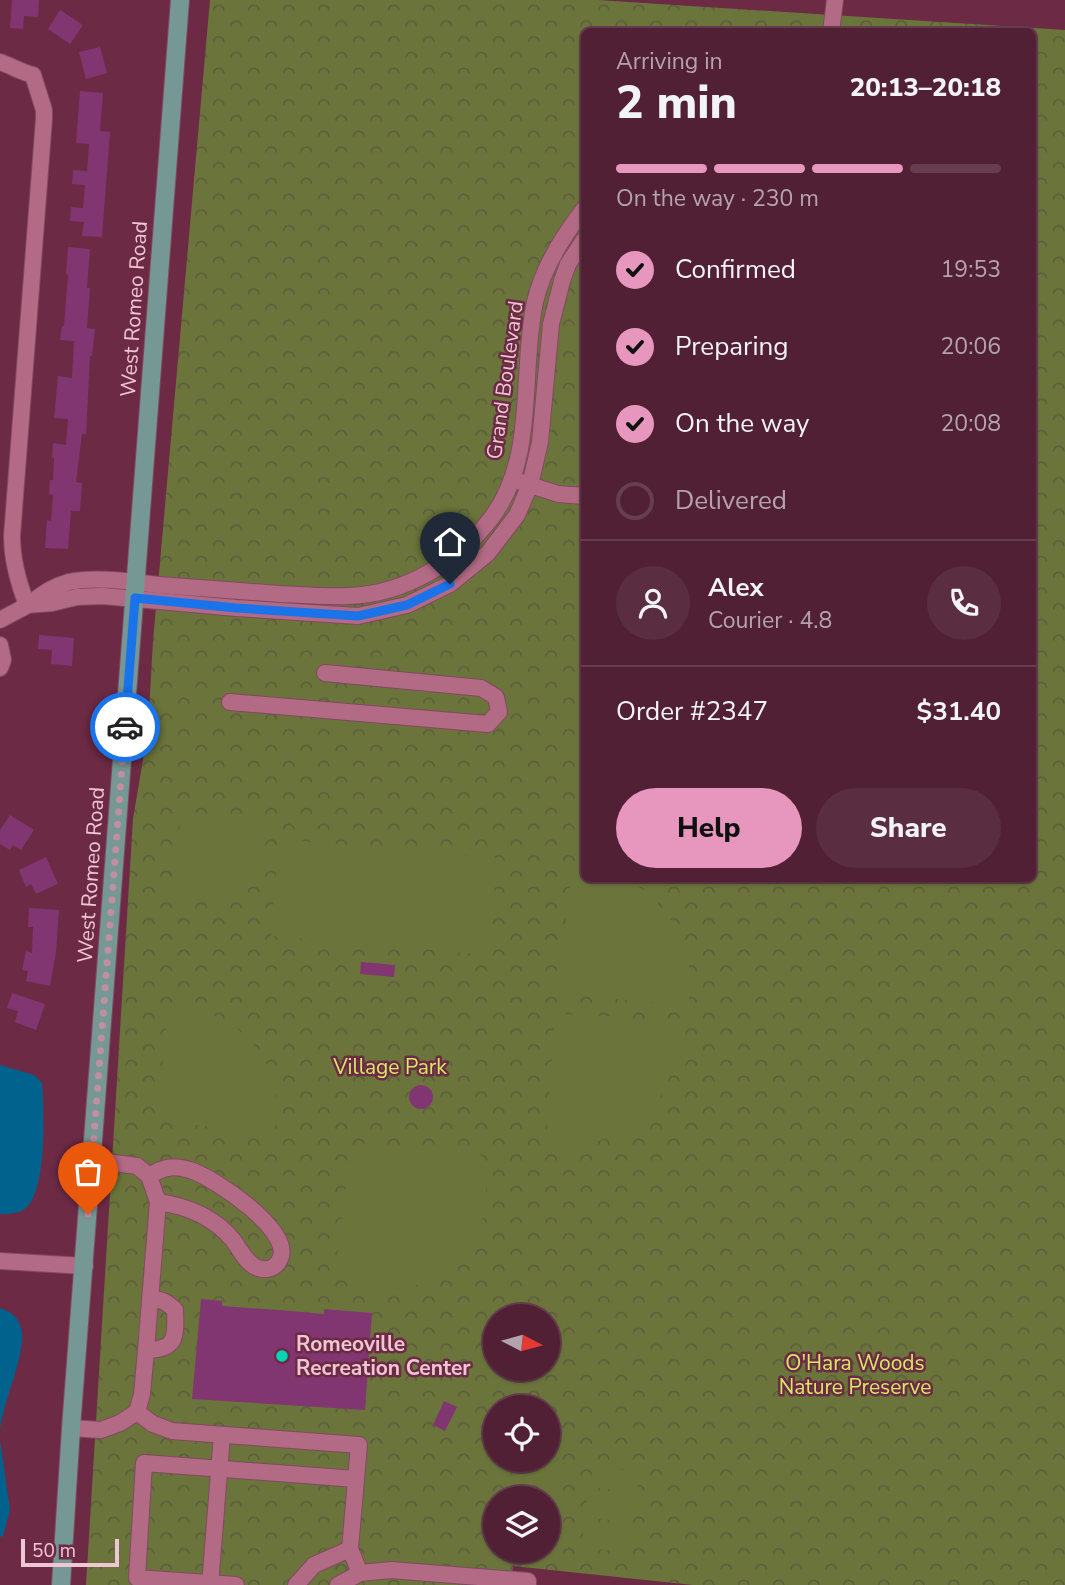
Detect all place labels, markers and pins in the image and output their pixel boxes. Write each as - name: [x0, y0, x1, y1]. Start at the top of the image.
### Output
- pin: [420, 512, 480, 584]
- pin: [58, 1142, 118, 1214]
- place label: Romeoville Recreation Center: [296, 1330, 471, 1382]
- marker: Romeoville Recreation Center: [274, 1348, 290, 1364]

